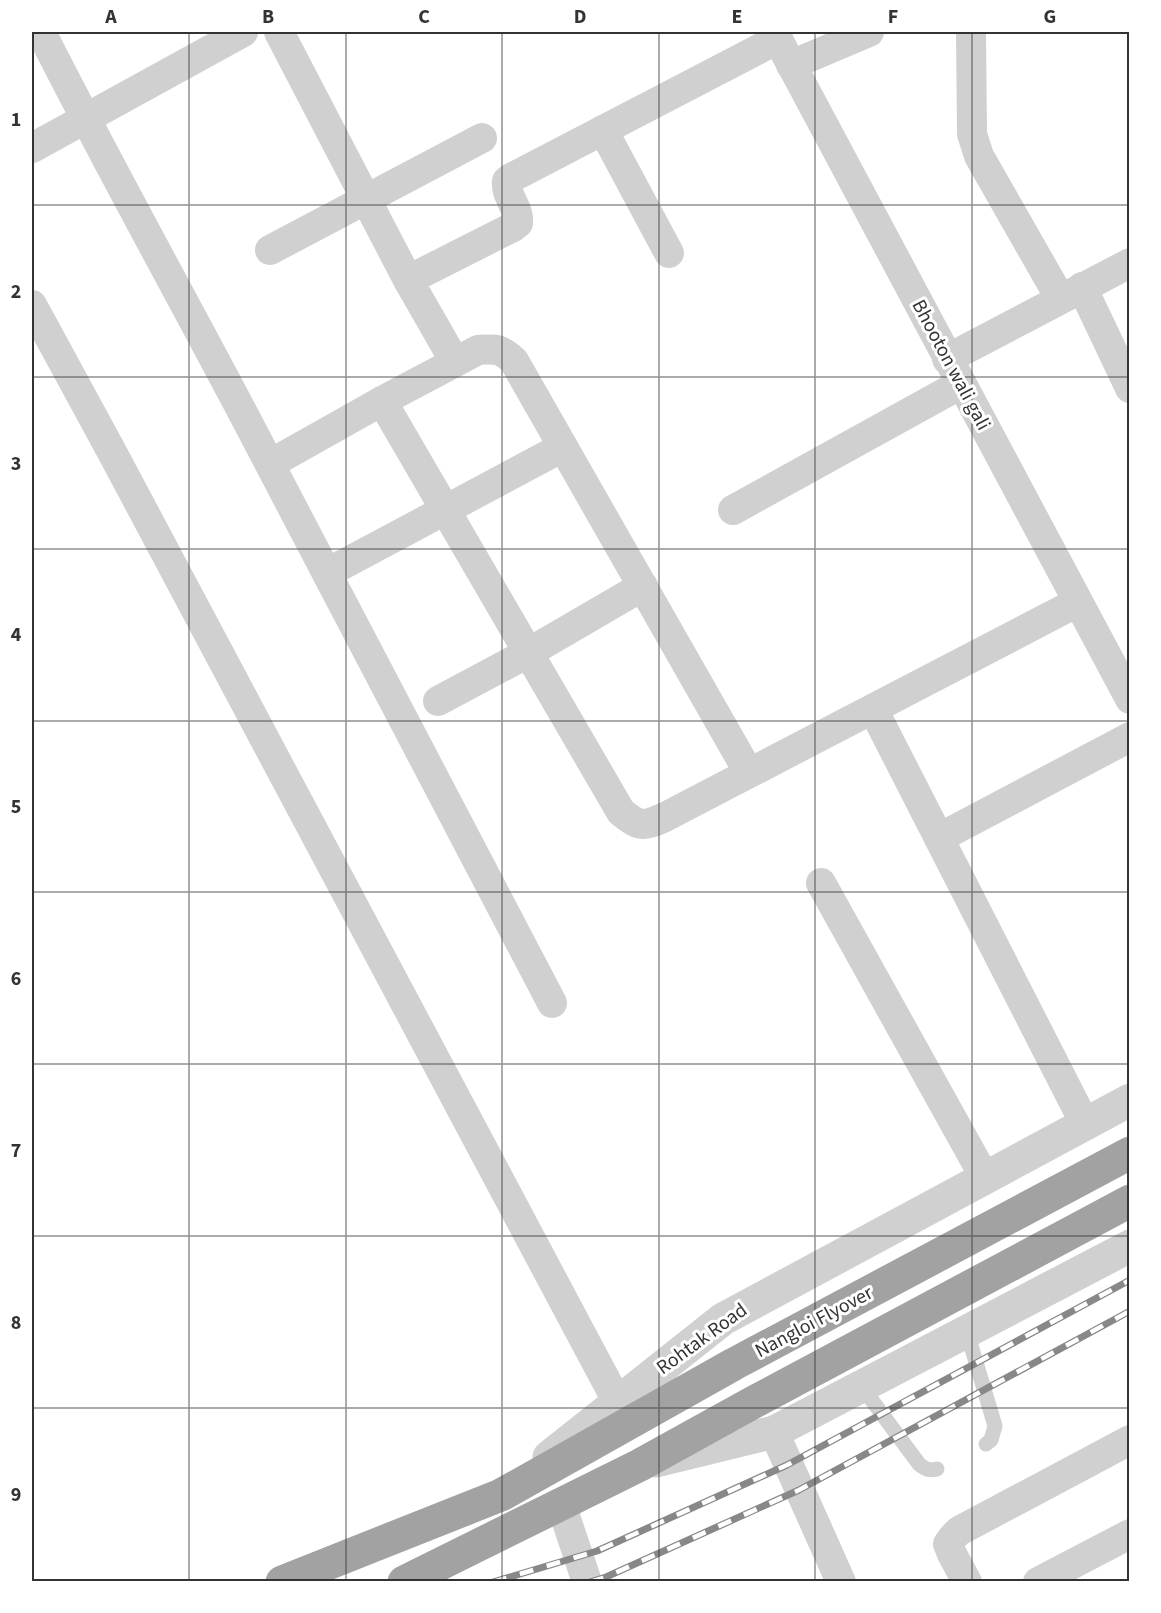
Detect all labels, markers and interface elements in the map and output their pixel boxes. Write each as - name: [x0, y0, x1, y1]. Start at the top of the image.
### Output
- text: A: [104, 3, 117, 31]
- text: B: [262, 3, 274, 31]
- text: C: [418, 3, 430, 31]
- text: D: [574, 3, 586, 31]
- text: E: [732, 3, 742, 31]
- text: F: [888, 3, 898, 31]
- text: G: [1044, 3, 1056, 31]
- text: 1: [11, 106, 21, 134]
- text: 2: [11, 278, 21, 306]
- street label: Bhooton wali gali: [905, 295, 997, 435]
- text: 3: [11, 450, 21, 478]
- text: 4: [11, 621, 22, 649]
- text: 5: [11, 793, 21, 821]
- text: 6: [11, 965, 21, 993]
- text: 7: [11, 1137, 21, 1165]
- street label: Nangloi Flyover: [750, 1279, 878, 1365]
- street label: Rohtak Road: [651, 1296, 753, 1382]
- text: 8: [11, 1309, 21, 1337]
- text: 9: [11, 1481, 21, 1509]

